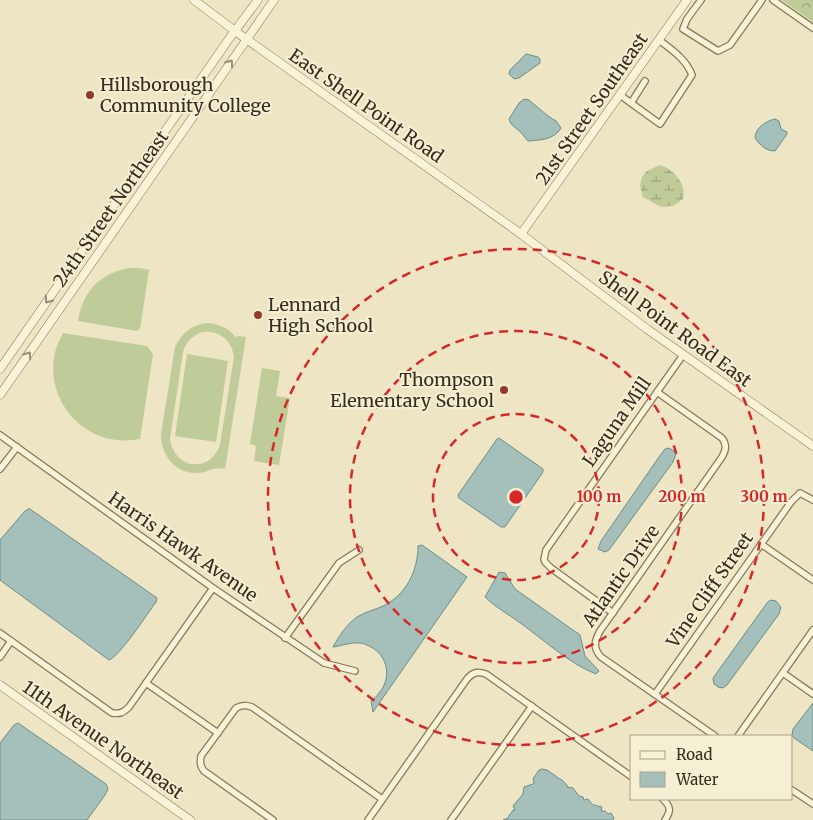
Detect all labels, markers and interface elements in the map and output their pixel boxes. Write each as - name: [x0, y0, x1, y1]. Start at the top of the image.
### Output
- street label: 21st Street Southeast: [530, 28, 653, 189]
- street label: East Shell Point Road: [285, 44, 448, 168]
- one-way arrow: [224, 59, 233, 69]
- place label: Hillsborough Community College: [100, 73, 271, 117]
- marker: Hillsborough Community College: [84, 89, 96, 101]
- street label: 24th Street Northeast: [48, 126, 173, 291]
- street label: Shell Point Road East: [594, 265, 756, 392]
- place label: Lennard High School: [268, 293, 374, 337]
- one-way arrow: [45, 294, 54, 304]
- marker: Lennard High School: [252, 309, 264, 321]
- one-way arrow: [22, 351, 31, 361]
- place label: Thompson Elementary School: [330, 368, 494, 412]
- street label: Laguna Mill: [577, 372, 656, 471]
- marker: Thompson Elementary School: [498, 384, 510, 396]
- street label: Harris Hawk Avenue: [104, 486, 262, 607]
- text: 100 m: [577, 487, 621, 506]
- text: 200 m: [658, 487, 706, 506]
- text: 300 m: [740, 487, 788, 506]
- centre of rings: [507, 488, 525, 506]
- street label: Atlantic Drive: [576, 520, 664, 632]
- street label: Vine Cliff Street: [661, 527, 758, 653]
- street label: 11th Avenue Northeast: [18, 675, 188, 804]
- legend: [630, 735, 793, 800]
- text: Road: [676, 745, 712, 764]
- text: Water: [675, 770, 719, 789]

